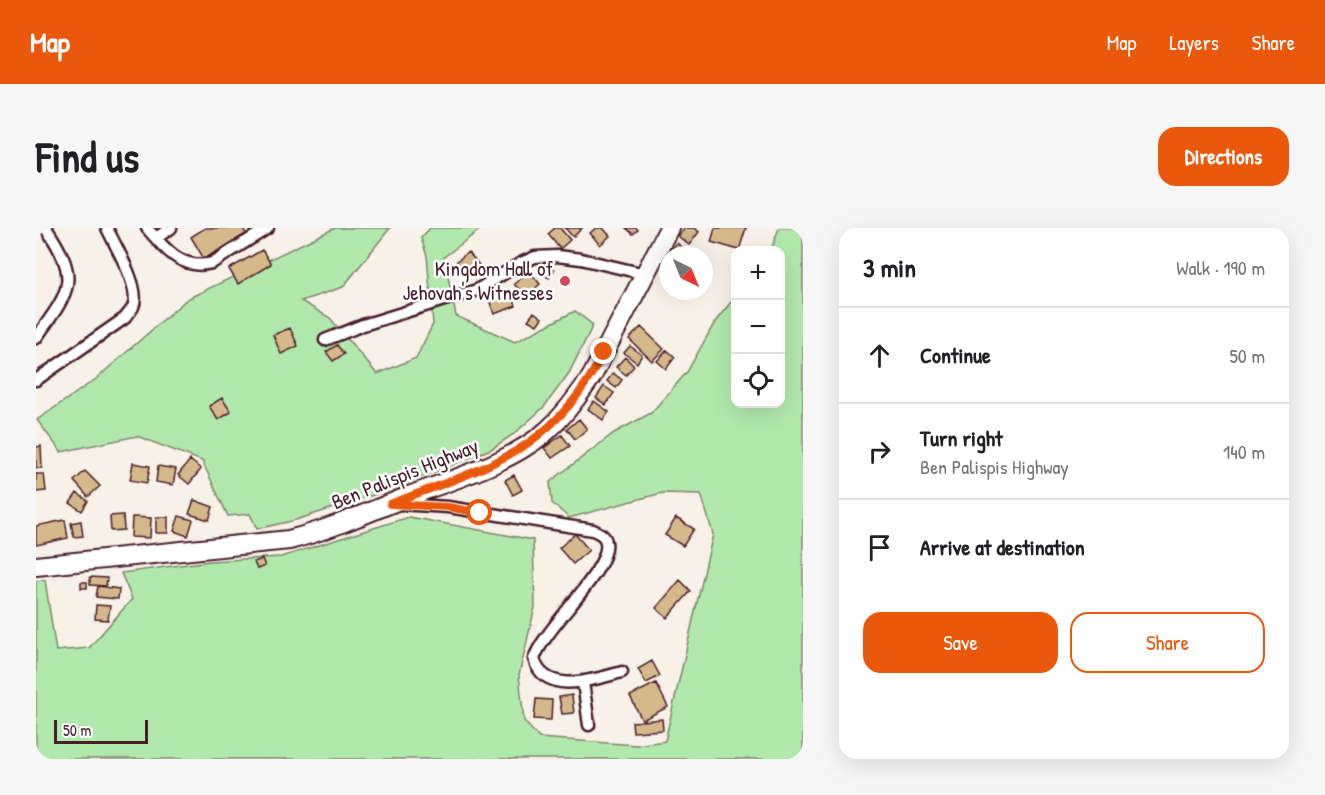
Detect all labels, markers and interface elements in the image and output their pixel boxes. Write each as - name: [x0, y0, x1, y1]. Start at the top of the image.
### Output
- text: Map: [30, 23, 70, 61]
- text: Map: [1107, 28, 1136, 57]
- text: Layers: [1169, 28, 1219, 57]
- text: Share: [1252, 28, 1295, 57]
- button: Directions: [1158, 127, 1289, 186]
- text: Find us: [36, 128, 139, 185]
- north arrow: [659, 246, 713, 300]
- map controls: [731, 246, 785, 408]
- button: +: [731, 246, 785, 300]
- text: 3 min: [863, 250, 916, 285]
- place label: Kingdom Hall of Jehovah's Witnesses: [402, 254, 553, 307]
- text: Walk · 190 m: [1176, 254, 1265, 281]
- marker: Kingdom Hall of Jehovah's Witnesses: [558, 274, 572, 288]
- button: −: [731, 300, 785, 354]
- route end: [590, 338, 616, 364]
- icon: ahead: [863, 339, 896, 372]
- text: Continue: [920, 340, 991, 370]
- text: 50 m: [1229, 342, 1265, 369]
- button: locate: [731, 354, 785, 408]
- text: Turn right: [920, 423, 1003, 453]
- street label: Ben Palispis Highway: [327, 431, 483, 516]
- icon: right: [863, 435, 896, 468]
- text: 140 m: [1223, 438, 1265, 465]
- text: Ben Palispis Highway: [920, 453, 1069, 480]
- route start: [466, 499, 492, 525]
- icon: arrive: [863, 531, 896, 564]
- text: Arrive at destination: [920, 532, 1085, 562]
- button: Save: [863, 612, 1058, 673]
- button: Share: [1070, 612, 1265, 673]
- scale bar: [54, 717, 148, 744]
- text: 50 m: [63, 719, 92, 741]

